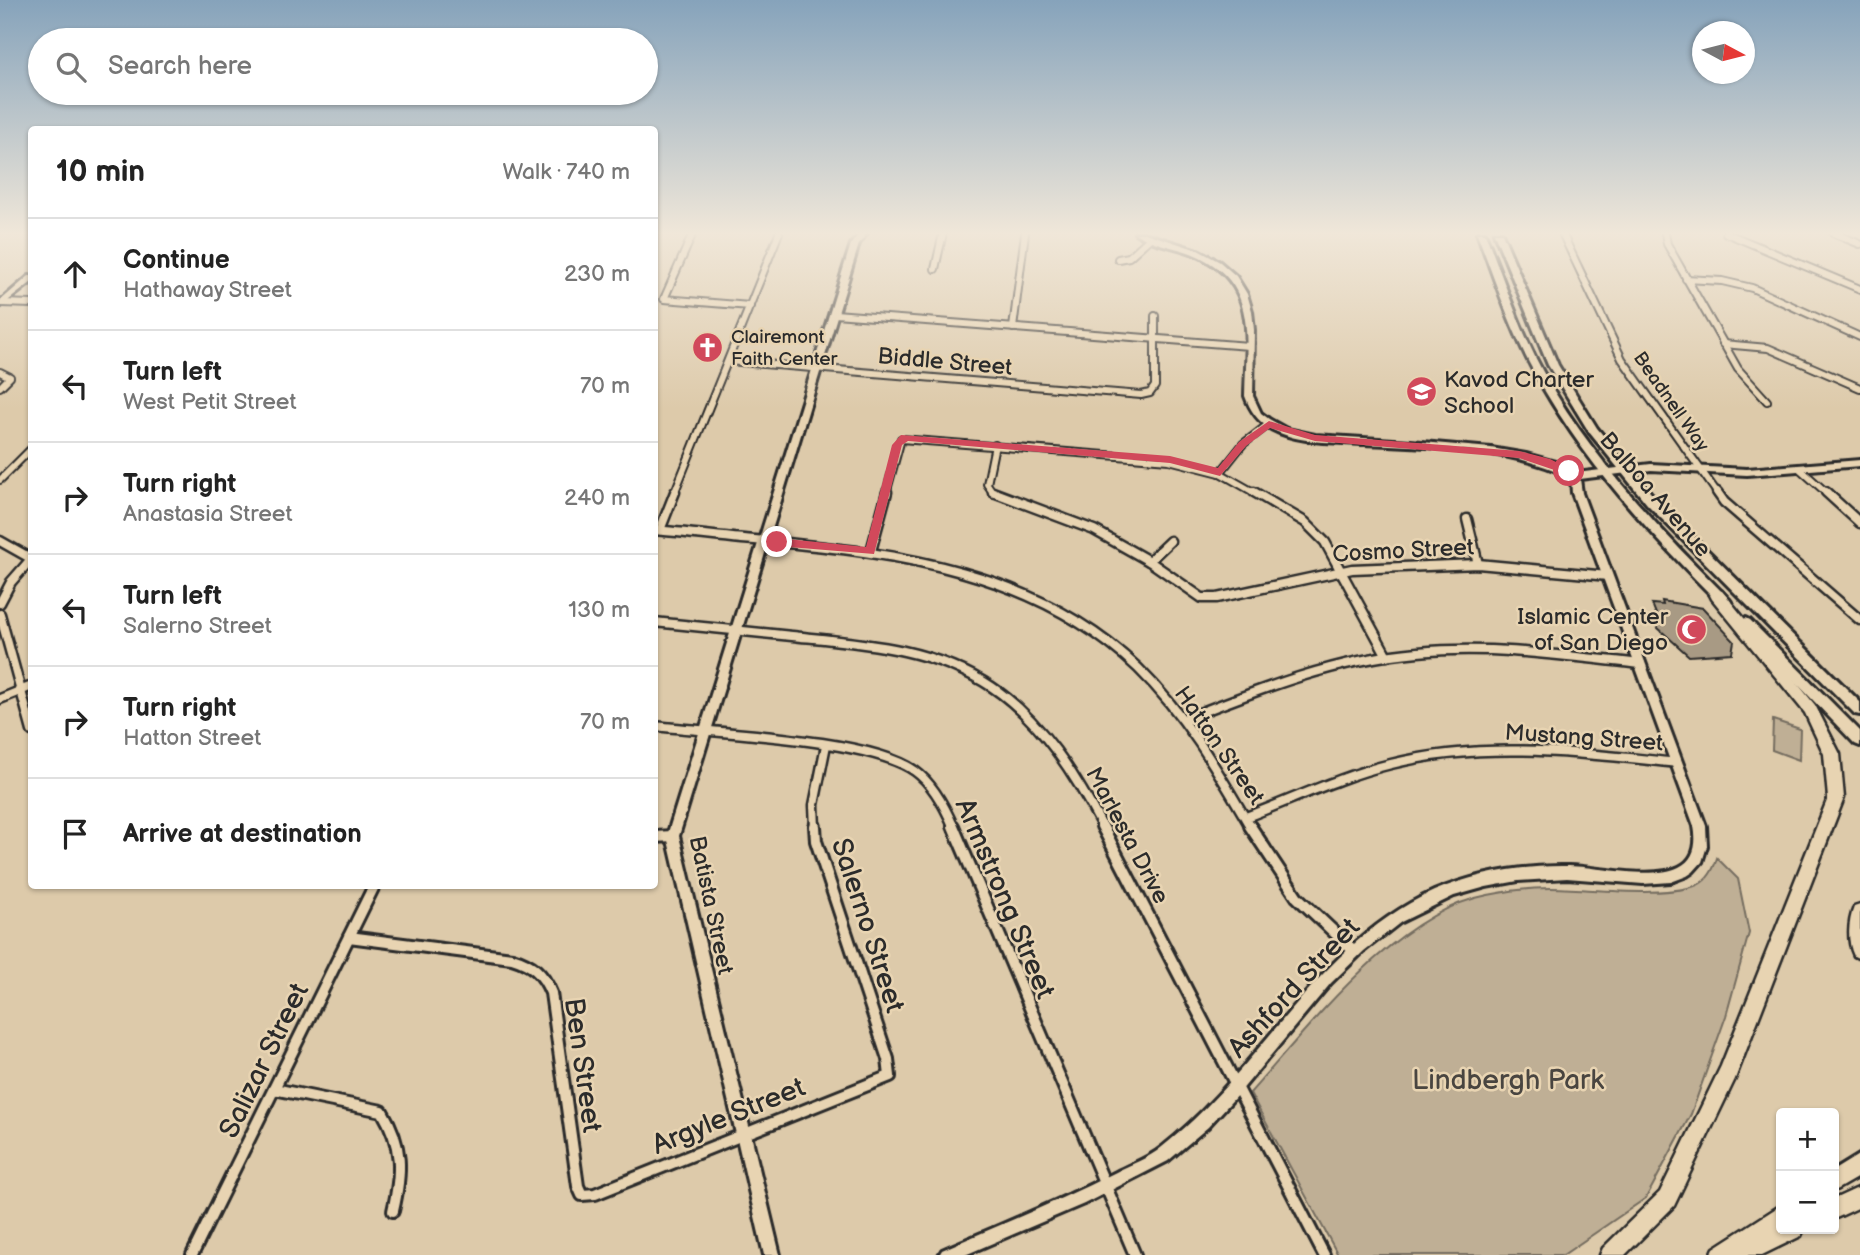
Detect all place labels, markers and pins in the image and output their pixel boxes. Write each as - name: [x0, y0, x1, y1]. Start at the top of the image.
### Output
- place label: Clairemont Faith Center: [731, 326, 838, 371]
- church icon: Clairemont Faith Center: [691, 330, 725, 364]
- place label: Kavod Charter School: [1444, 366, 1594, 420]
- school or university icon: Kavod Charter School: [1404, 375, 1438, 409]
- place label: Islamic Center of San Diego: [1517, 603, 1669, 657]
- mosque icon: Islamic Center of San Diego: [1674, 612, 1708, 646]

